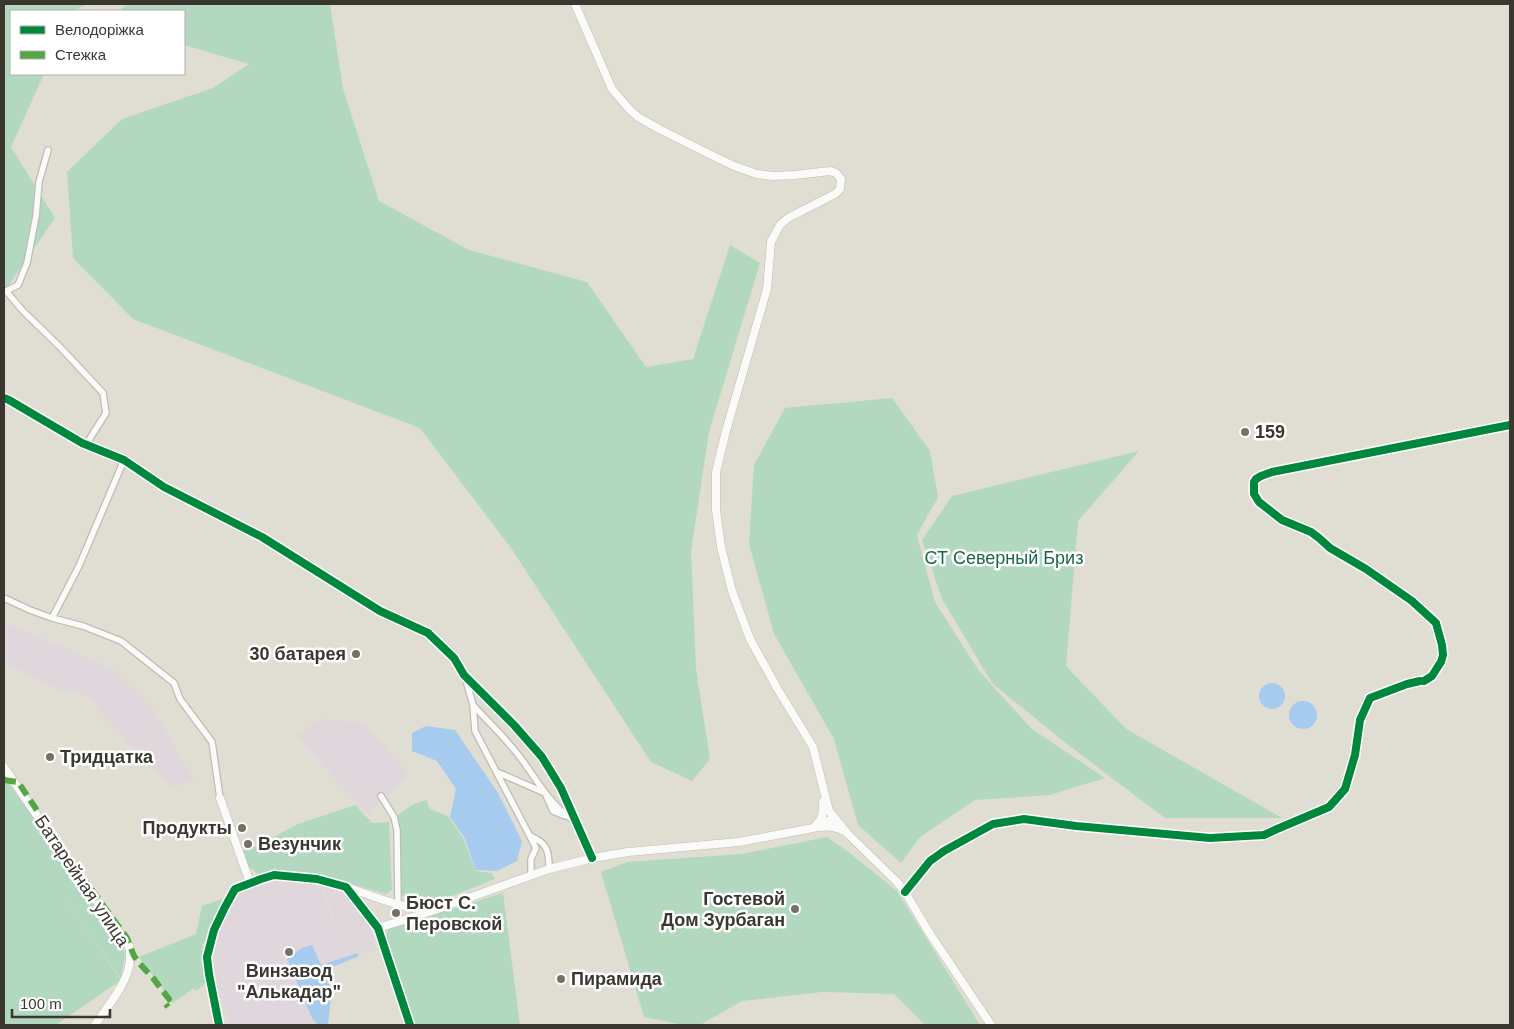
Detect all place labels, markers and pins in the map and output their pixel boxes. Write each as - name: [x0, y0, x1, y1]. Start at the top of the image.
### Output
- place label: 159: [1255, 422, 1285, 442]
- marker: 159: [1239, 426, 1251, 438]
- place label: 30 батарея: [250, 644, 346, 664]
- marker: 30 батарея: [350, 648, 362, 660]
- place label: Тридцатка: [60, 747, 154, 767]
- marker: Тридцатка: [44, 751, 56, 763]
- place label: Продукты: [142, 818, 232, 838]
- marker: Продукты: [236, 822, 248, 834]
- place label: Везунчик: [258, 834, 342, 854]
- marker: Везунчик: [242, 838, 254, 850]
- place label: Гостевой Дом Зурбаган: [661, 889, 785, 930]
- place label: Бюст С. Перовской: [406, 893, 502, 934]
- marker: Гостевой Дом Зурбаган: [789, 903, 801, 915]
- marker: Бюст С. Перовской: [390, 907, 402, 919]
- marker: Винзавод "Алькадар": [283, 946, 295, 958]
- place label: Винзавод "Алькадар": [237, 961, 341, 1002]
- place label: Пирамида: [571, 969, 663, 989]
- marker: Пирамида: [555, 973, 567, 985]

